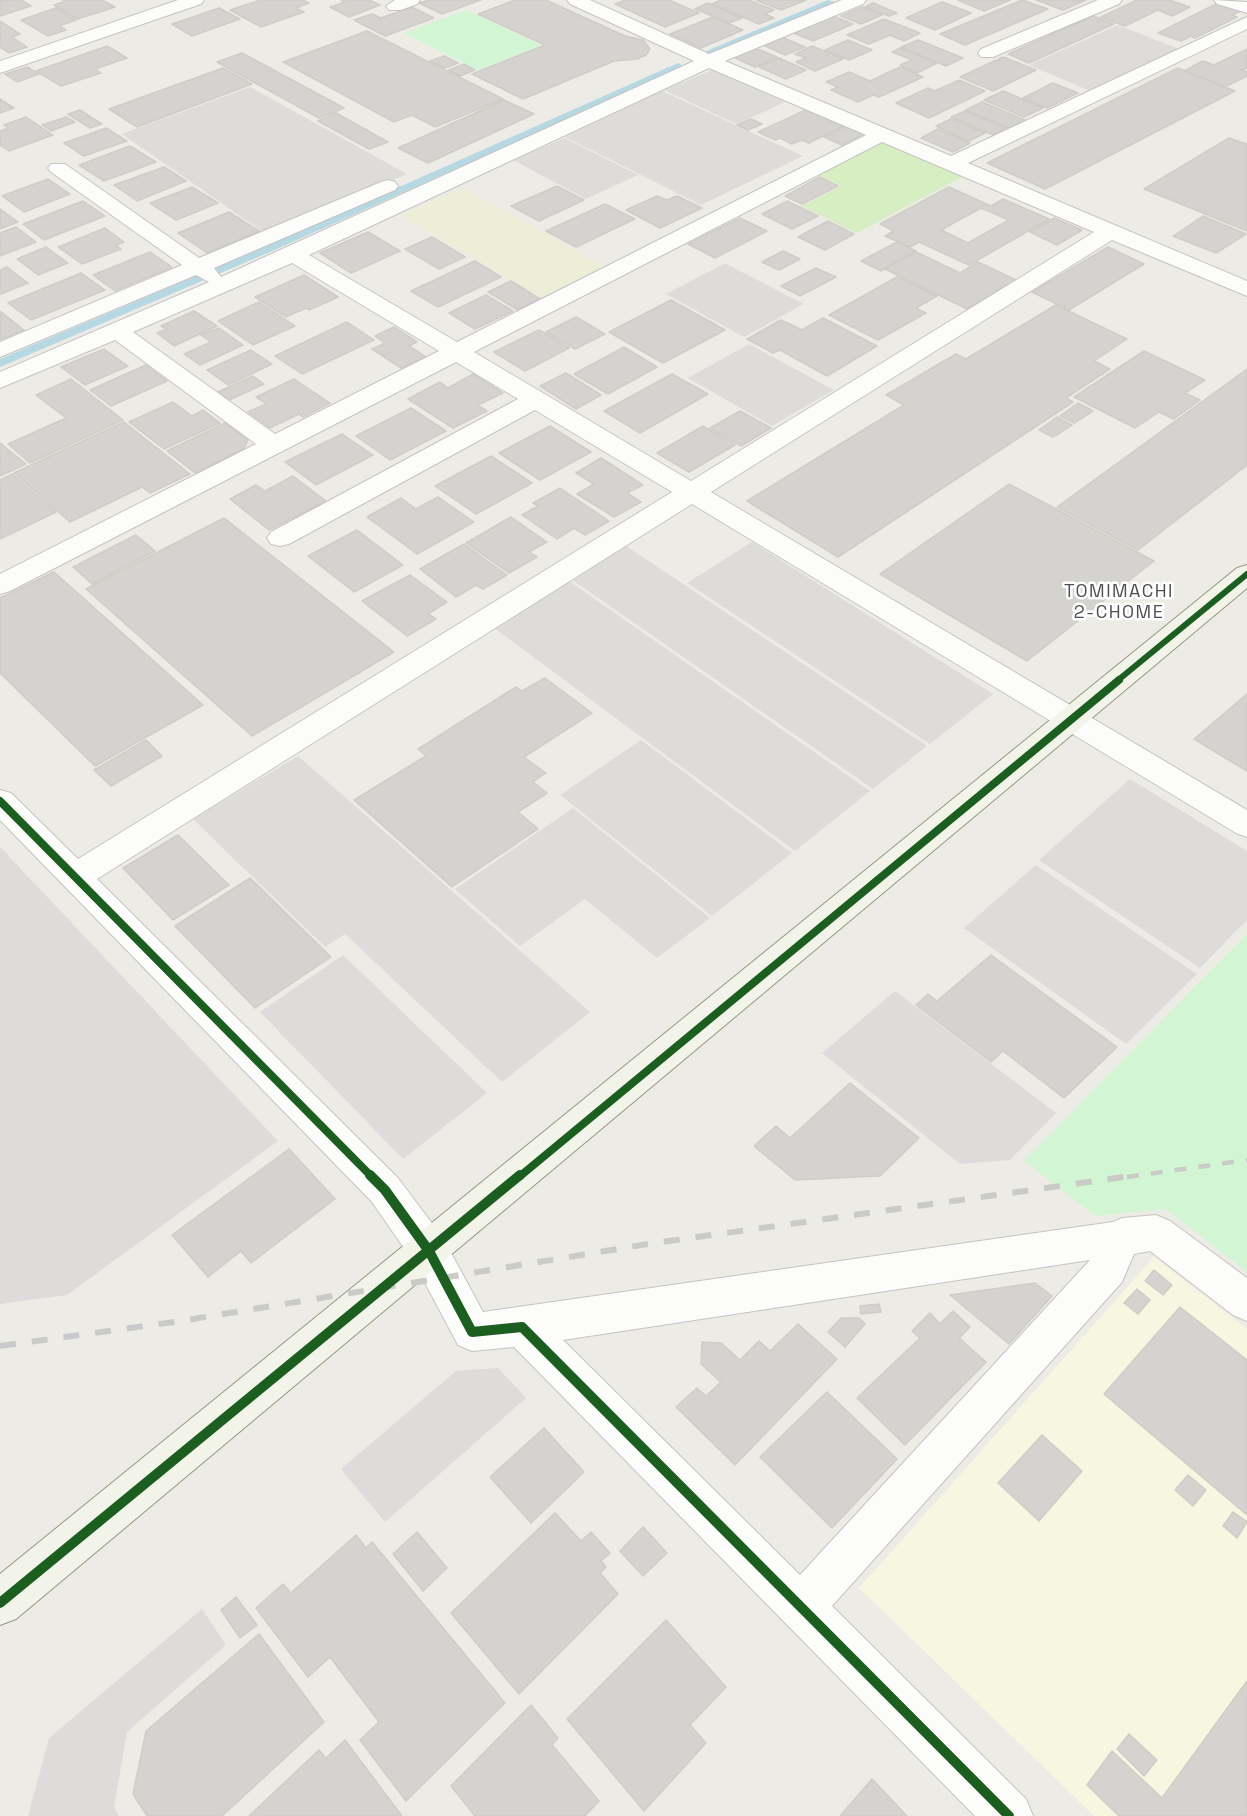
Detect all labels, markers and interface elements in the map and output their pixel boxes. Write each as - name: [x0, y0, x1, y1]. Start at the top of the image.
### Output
- district label: TOMIMACHI 2-CHOME: [1064, 581, 1174, 624]

